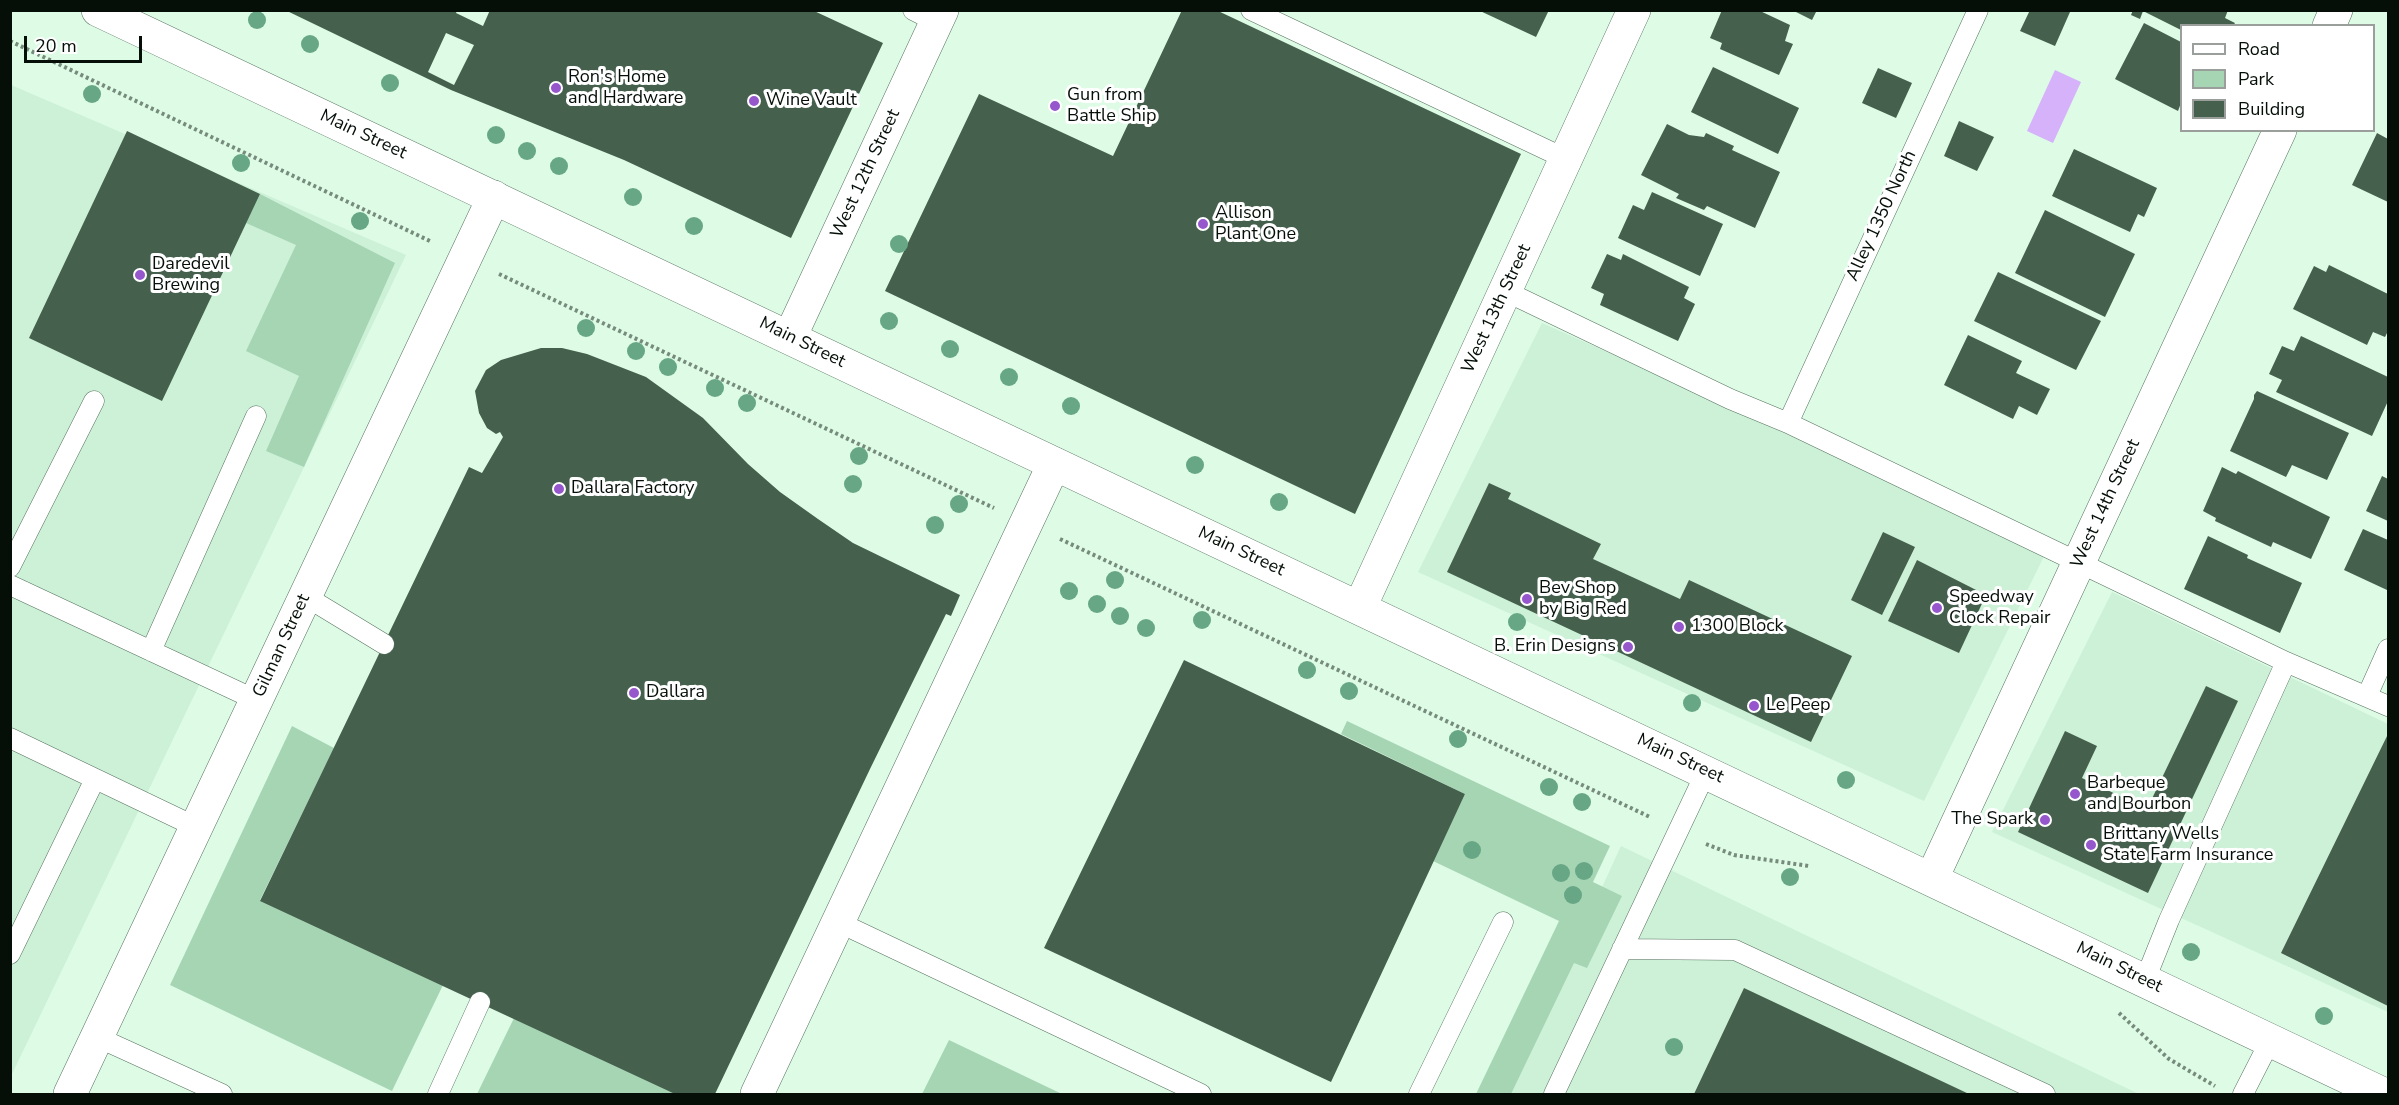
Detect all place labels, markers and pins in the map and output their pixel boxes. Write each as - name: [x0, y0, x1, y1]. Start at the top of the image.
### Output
- place label: Ron's Home and Hardware: [568, 67, 683, 110]
- marker: Ron's Home and Hardware: [549, 81, 563, 95]
- place label: Gun from Battle Ship: [1067, 85, 1156, 128]
- place label: Wine Vault: [766, 90, 857, 112]
- marker: Wine Vault: [747, 94, 761, 108]
- marker: Gun from Battle Ship: [1048, 99, 1062, 113]
- place label: Allison Plant One: [1215, 203, 1296, 246]
- marker: Allison Plant One: [1196, 217, 1210, 231]
- place label: Daredevil Brewing: [152, 254, 230, 296]
- marker: Daredevil Brewing: [133, 268, 147, 282]
- place label: Dallara Factory: [571, 478, 694, 500]
- marker: Dallara Factory: [552, 482, 566, 496]
- place label: Bev Shop by Big Red: [1539, 578, 1627, 620]
- place label: Speedway Clock Repair: [1949, 587, 2050, 630]
- marker: Bev Shop by Big Red: [1520, 592, 1534, 606]
- marker: Speedway Clock Repair: [1930, 601, 1944, 615]
- place label: 1300 Block: [1691, 616, 1784, 638]
- marker: 1300 Block: [1672, 620, 1686, 634]
- place label: B. Erin Designs: [1494, 636, 1616, 658]
- marker: B. Erin Designs: [1621, 640, 1635, 654]
- place label: Dallara: [646, 682, 705, 704]
- marker: Dallara: [627, 686, 641, 700]
- place label: Le Peep: [1766, 695, 1831, 717]
- marker: Le Peep: [1747, 699, 1761, 713]
- place label: Barbeque and Bourbon: [2087, 773, 2191, 816]
- marker: Barbeque and Bourbon: [2068, 787, 2082, 801]
- place label: The Spark: [1951, 809, 2033, 831]
- marker: The Spark: [2038, 813, 2052, 827]
- place label: Brittany Wells State Farm Insurance: [2103, 824, 2273, 866]
- marker: Brittany Wells State Farm Insurance: [2084, 838, 2098, 852]

